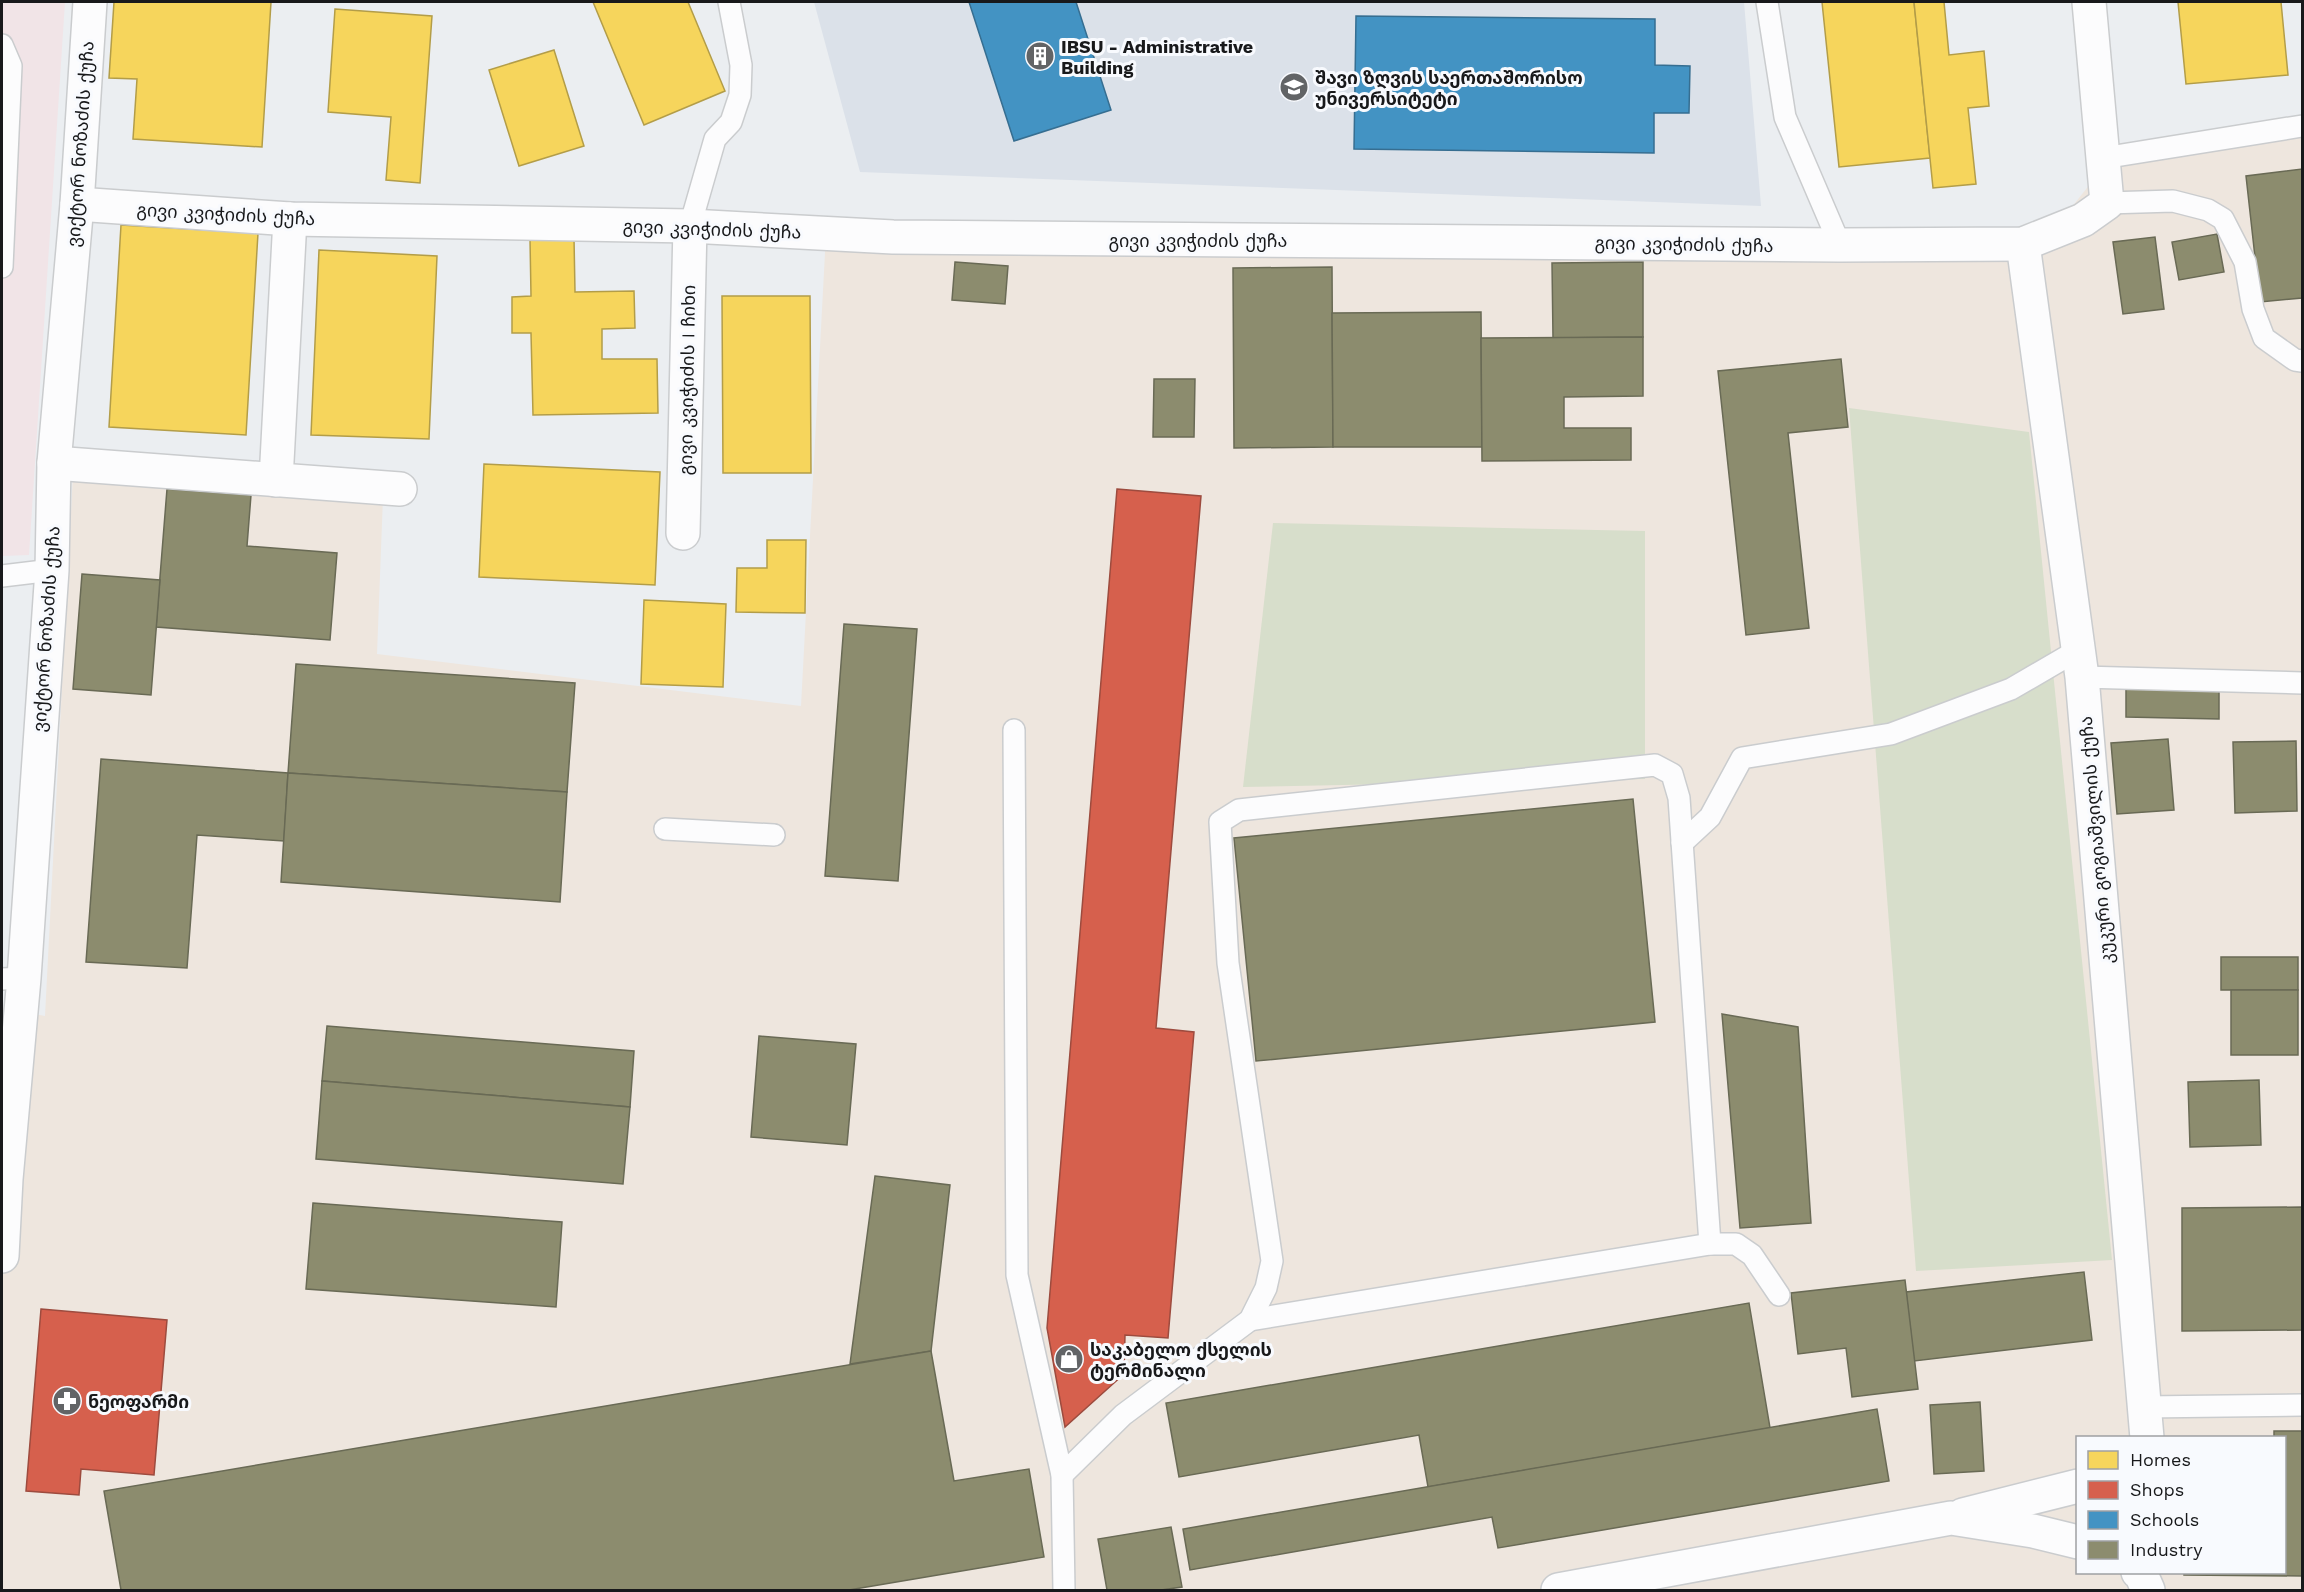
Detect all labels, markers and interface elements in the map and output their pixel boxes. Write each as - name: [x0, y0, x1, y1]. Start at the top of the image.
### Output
- place label: IBSU - Administrative Building: [1061, 36, 1253, 78]
- street label: ვიქტორ ნოზაძის ქუჩა: [62, 40, 99, 248]
- building icon: IBSU - Administrative Building: [1024, 40, 1056, 72]
- place label: შავი ზღვის საერთაშორისო უნივერსიტეტი: [1315, 67, 1583, 109]
- school or university icon: შავი ზღვის საერთაშორისო უნივერსიტეტი: [1278, 71, 1310, 103]
- street label: გივი კვიჭიძის ქუჩა: [136, 199, 316, 230]
- street label: გივი კვიჭიძის ქუჩა: [622, 215, 802, 244]
- street label: გივი კვიჭიძის ქუჩა: [1109, 230, 1287, 252]
- street label: გივი კვიჭიძის ქუჩა: [1594, 232, 1774, 257]
- street label: გივი კვიჭიძის I ჩიხი: [675, 285, 700, 475]
- street label: ვიქტორ ნოზაძის ქუჩა: [28, 525, 65, 733]
- street label: კუკური გოგიაშვილის ქუჩა: [2075, 715, 2118, 965]
- place label: საკაბელო ქსელის ტერმინალი: [1090, 1339, 1272, 1382]
- shop icon: საკაბელო ქსელის ტერმინალი: [1053, 1343, 1085, 1375]
- pharmacy icon: ნეოფარმი: [51, 1385, 83, 1417]
- place label: ნეოფარმი: [88, 1391, 189, 1412]
- legend: [2076, 1436, 2286, 1574]
- text: Homes: [2130, 1449, 2191, 1470]
- text: Shops: [2130, 1479, 2184, 1500]
- text: Schools: [2130, 1509, 2199, 1530]
- text: Industry: [2130, 1539, 2203, 1560]

